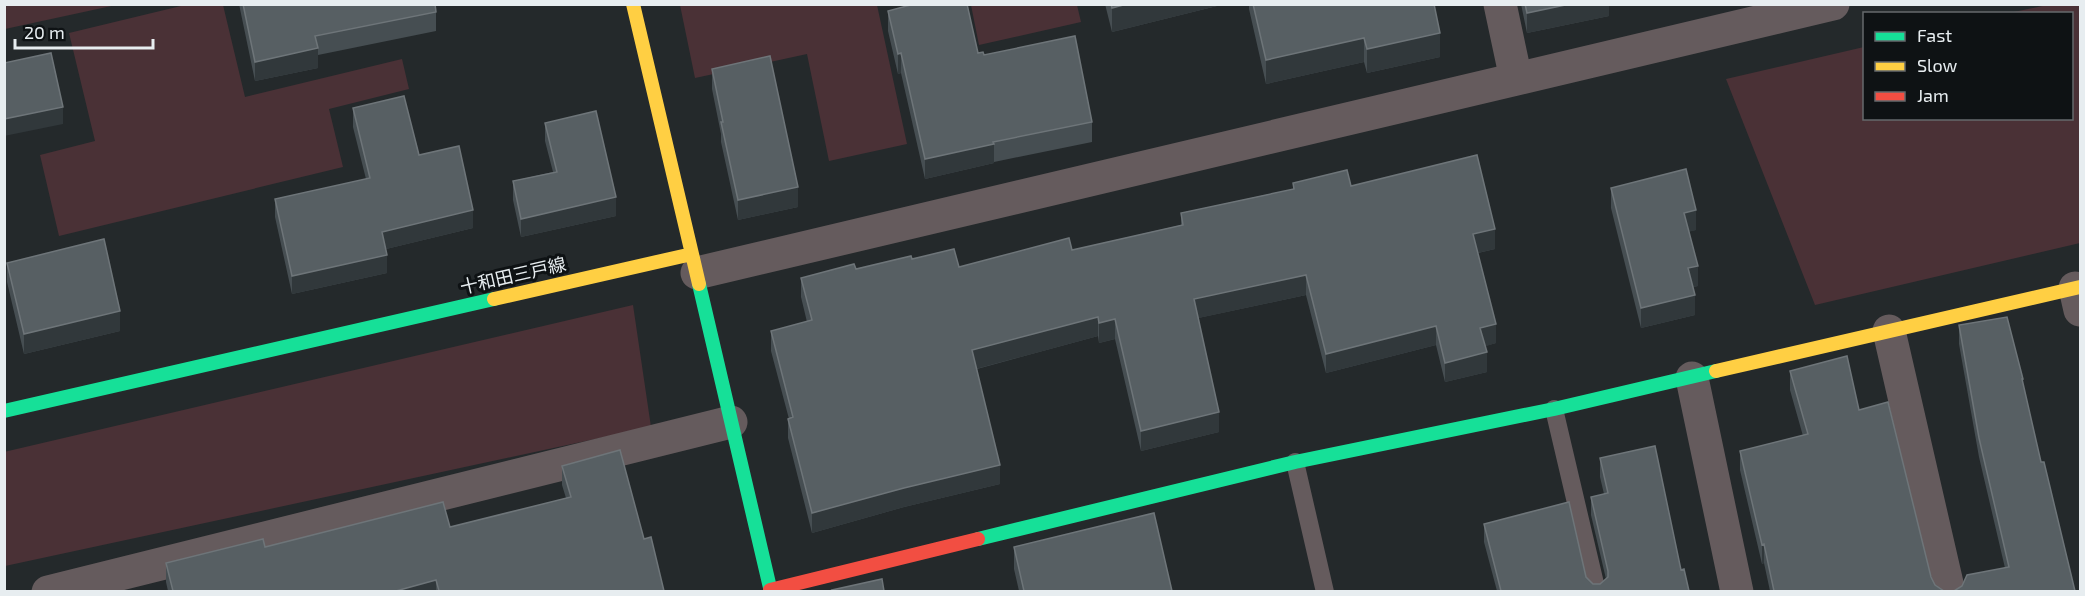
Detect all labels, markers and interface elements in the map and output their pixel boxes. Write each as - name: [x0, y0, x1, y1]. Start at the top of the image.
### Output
- scale bar: [15, 12, 153, 50]
- legend: [1863, 12, 2073, 120]
- text: 20 m: [24, 21, 65, 43]
- text: Fast: [1917, 24, 1952, 46]
- text: Slow: [1917, 54, 1958, 76]
- text: Jam: [1917, 84, 1949, 106]
- street label: 十和田三戸線: [458, 252, 568, 298]

